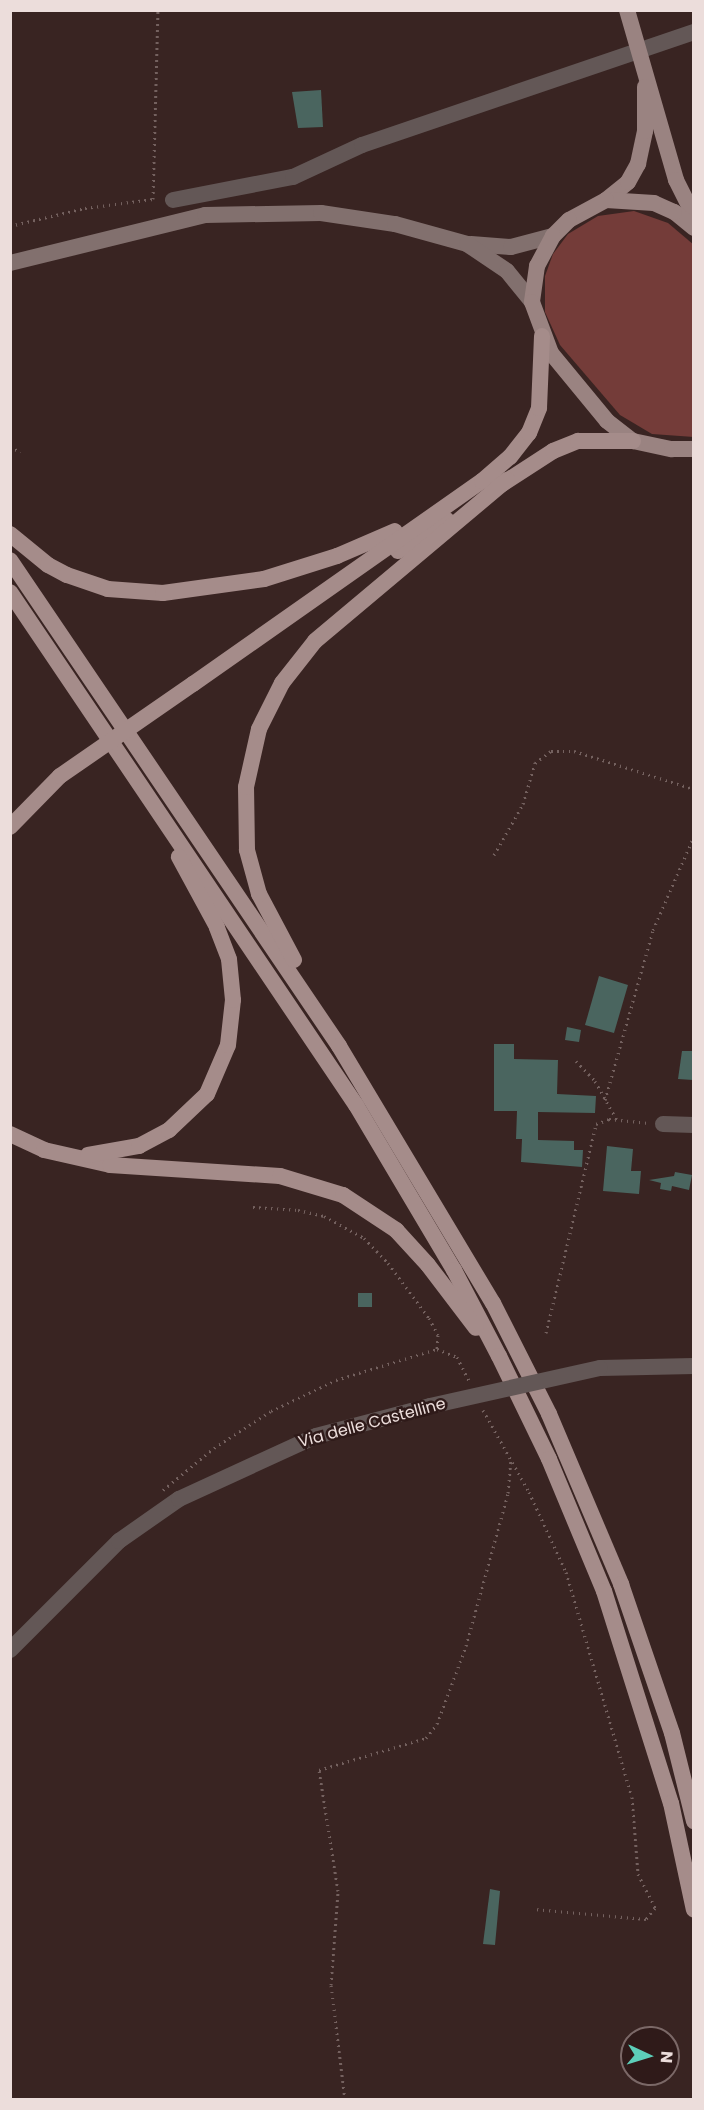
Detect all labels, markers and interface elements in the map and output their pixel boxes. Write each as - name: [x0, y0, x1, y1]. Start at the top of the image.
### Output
- street label: Via delle Castelline: [296, 1394, 448, 1452]
- north arrow: [620, 2026, 680, 2086]
- text: N: [655, 2050, 678, 2064]

